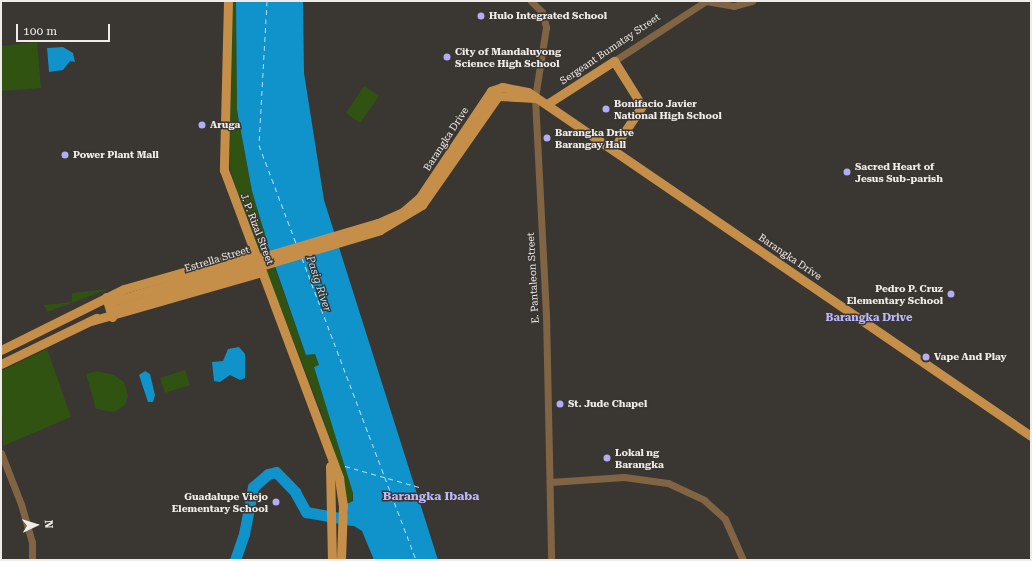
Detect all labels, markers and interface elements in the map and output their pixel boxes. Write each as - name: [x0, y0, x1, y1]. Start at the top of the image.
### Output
- place label: Hulo Integrated School: [489, 10, 607, 22]
- marker: Hulo Integrated School: [476, 11, 486, 21]
- street label: Sergeant Bumatay Street: [558, 11, 662, 87]
- scale bar: [18, 16, 112, 42]
- text: 100 m: [23, 24, 57, 38]
- place label: City of Mandaluyong Science High School: [455, 45, 561, 68]
- marker: City of Mandaluyong Science High School: [442, 52, 452, 62]
- place label: Bonifacio Javier National High School: [614, 97, 722, 120]
- marker: Bonifacio Javier National High School: [601, 104, 611, 114]
- street label: Barangka Drive: [421, 105, 471, 173]
- place label: Aruga: [210, 119, 240, 131]
- marker: Aruga: [197, 120, 207, 130]
- place label: Barangka Drive Barangay Hall: [555, 126, 634, 150]
- marker: Barangka Drive Barangay Hall: [542, 133, 552, 143]
- place label: Power Plant Mall: [73, 149, 159, 161]
- marker: Power Plant Mall: [60, 150, 70, 160]
- place label: Sacred Heart of Jesus Sub-parish: [855, 160, 943, 184]
- marker: Sacred Heart of Jesus Sub-parish: [842, 167, 852, 177]
- street label: J. P. Rizal Street: [238, 192, 276, 266]
- street label: Barangka Drive: [756, 231, 824, 283]
- street label: E. Pantaleon Street: [525, 232, 541, 324]
- street label: Estrella Street: [183, 243, 251, 275]
- water label: Pasig River: [303, 254, 333, 314]
- place label: Pedro P. Cruz Elementary School: [847, 282, 943, 306]
- marker: Pedro P. Cruz Elementary School: [946, 289, 956, 299]
- district label: Barangka Drive: [826, 311, 912, 325]
- place label: Vape And Play: [934, 351, 1007, 363]
- marker: Vape And Play: [921, 352, 931, 362]
- place label: St. Jude Chapel: [568, 398, 647, 410]
- marker: St. Jude Chapel: [555, 399, 565, 409]
- place label: Lokal ng Barangka: [615, 446, 664, 470]
- marker: Lokal ng Barangka: [602, 453, 612, 463]
- place label: Guadalupe Viejo Elementary School: [172, 490, 268, 514]
- district label: Barangka Ibaba: [383, 490, 479, 504]
- marker: Guadalupe Viejo Elementary School: [271, 497, 281, 507]
- north arrow: [16, 505, 56, 545]
- text: N: [42, 519, 55, 529]

